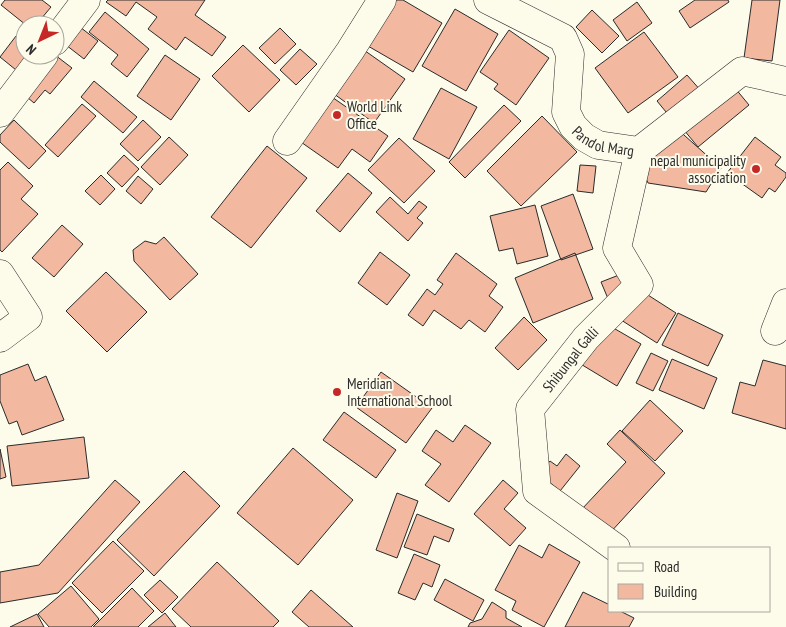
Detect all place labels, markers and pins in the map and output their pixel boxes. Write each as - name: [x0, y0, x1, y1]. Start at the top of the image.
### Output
- place label: World Link Office: [347, 97, 402, 133]
- marker: World Link Office: [331, 109, 343, 121]
- place label: nepal municipality association: [650, 151, 746, 187]
- marker: nepal municipality association: [750, 163, 762, 175]
- place label: Meridian International School: [347, 374, 452, 410]
- marker: Meridian International School: [331, 386, 343, 398]

